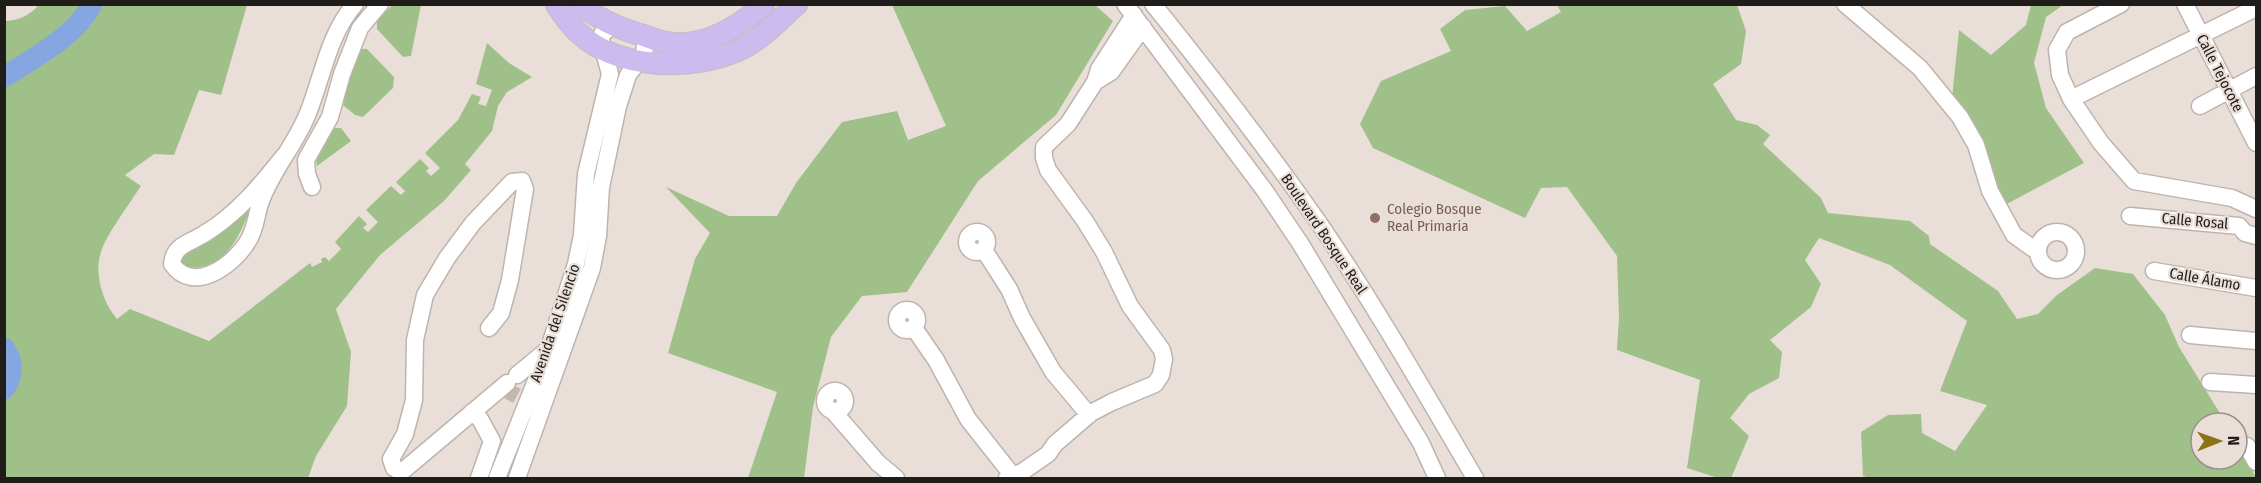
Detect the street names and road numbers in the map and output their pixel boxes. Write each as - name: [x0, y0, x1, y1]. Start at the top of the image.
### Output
- street label: Calle Tejocote: [2193, 31, 2247, 115]
- street label: Boulevard Bosque Real: [1277, 170, 1371, 298]
- street label: Calle Rosal: [2161, 209, 2229, 233]
- street label: Avenida del Silencio: [526, 261, 584, 385]
- street label: Calle Álamo: [2168, 264, 2242, 294]

